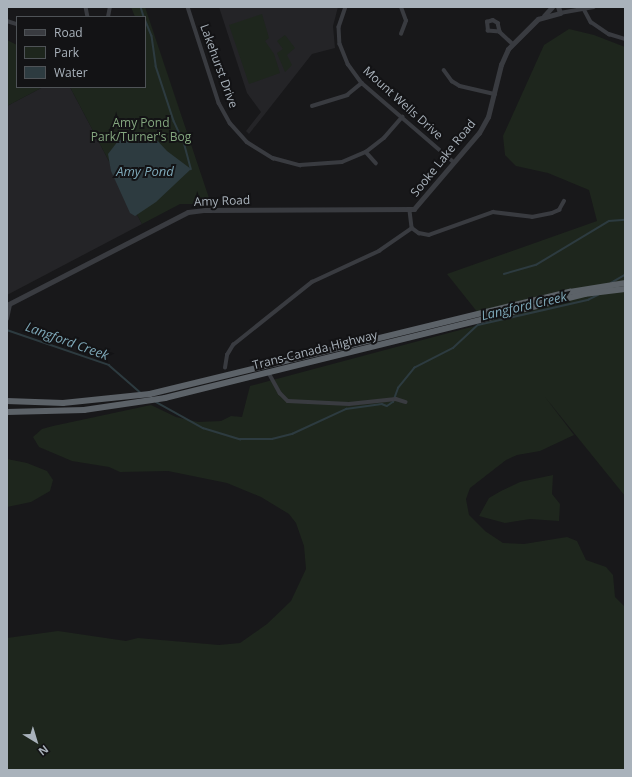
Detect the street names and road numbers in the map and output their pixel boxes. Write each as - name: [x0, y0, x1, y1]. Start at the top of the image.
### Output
- street label: Lakehurst Drive: [197, 22, 241, 110]
- street label: Mount Wells Drive: [360, 63, 446, 143]
- street label: Sooke Lake Road: [408, 117, 478, 199]
- street label: Amy Road: [194, 193, 250, 209]
- street label: Trans-Canada Highway: [251, 328, 379, 372]

